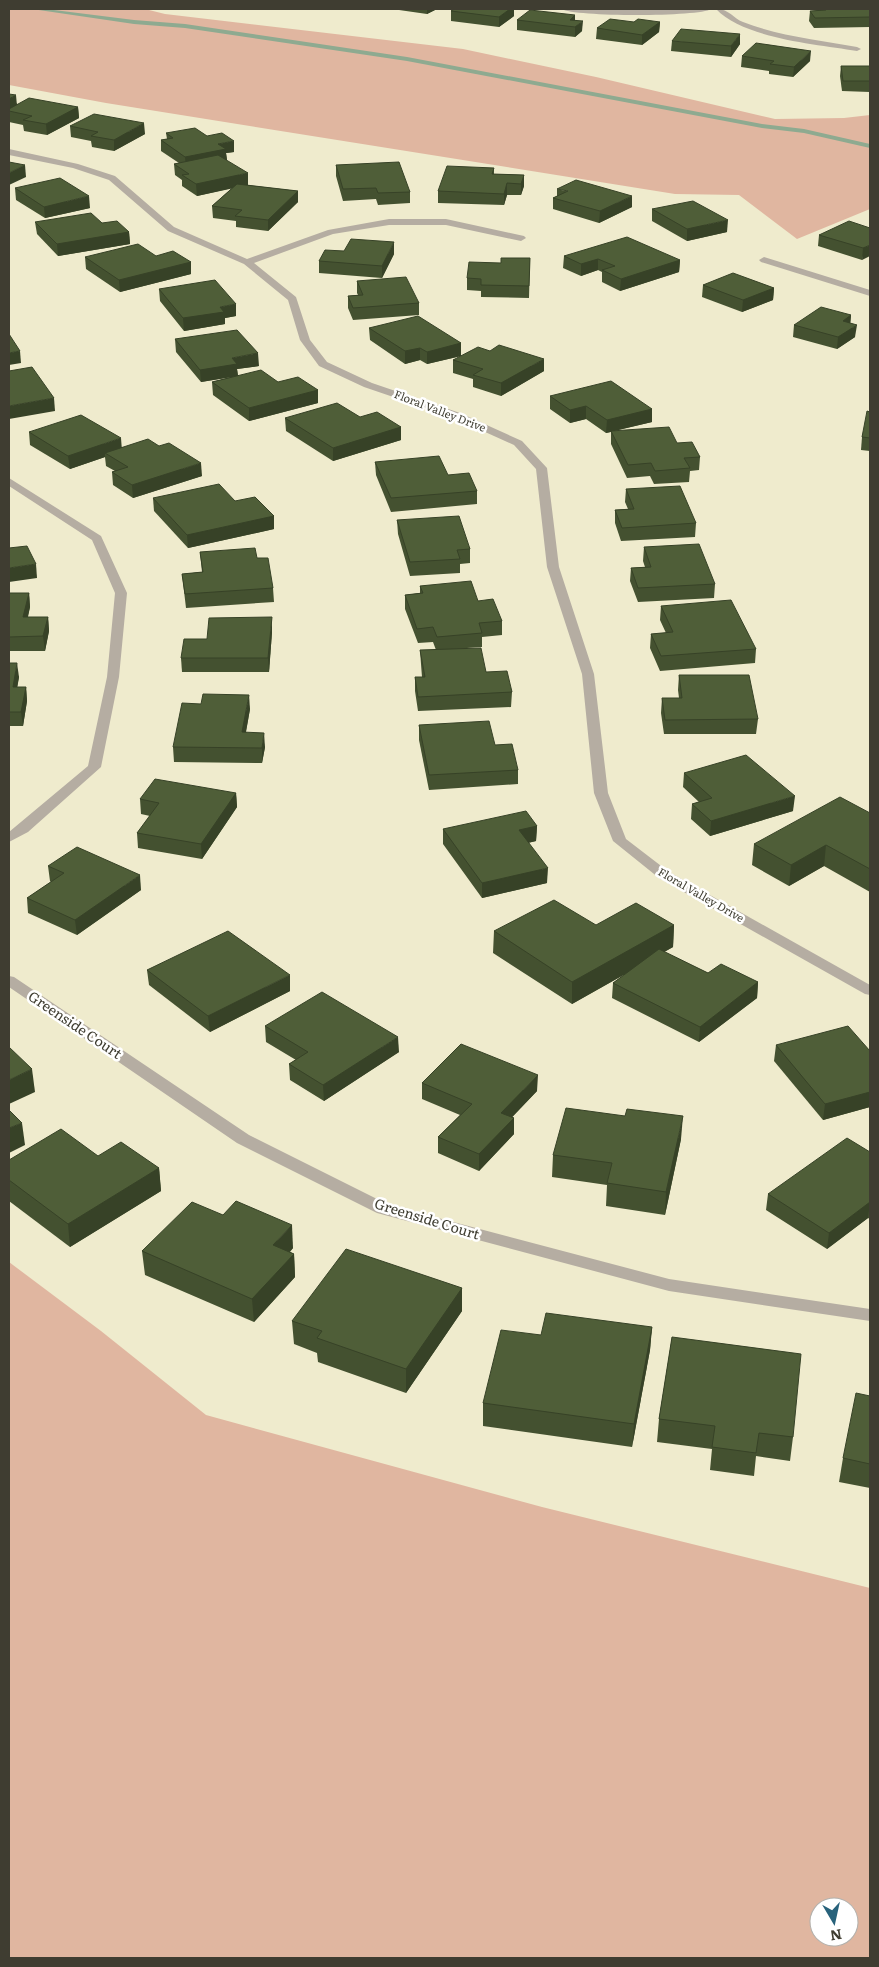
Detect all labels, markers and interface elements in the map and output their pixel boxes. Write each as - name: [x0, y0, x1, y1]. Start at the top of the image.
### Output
- street label: Floral Valley Drive: [392, 385, 489, 435]
- street label: Floral Valley Drive: [655, 863, 748, 925]
- street label: Greenside Court: [25, 985, 127, 1063]
- street label: Greenside Court: [372, 1193, 483, 1244]
- north arrow: [809, 1897, 859, 1947]
- text: N: [829, 1925, 844, 1947]

